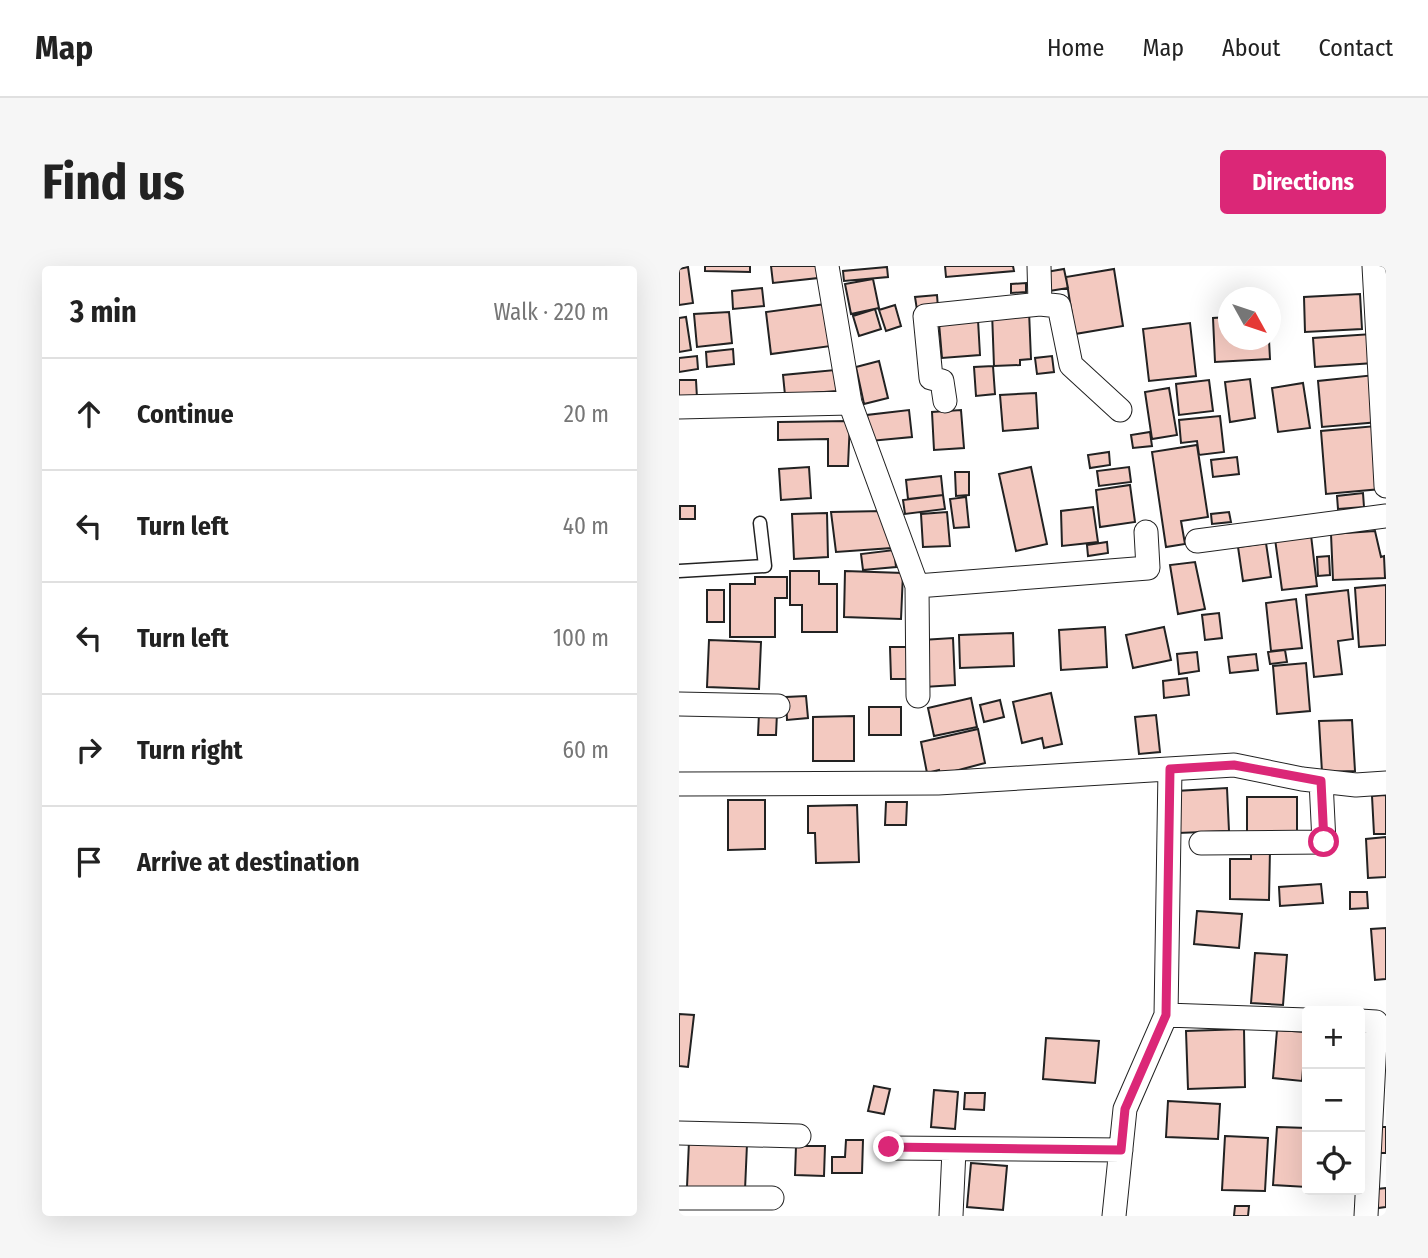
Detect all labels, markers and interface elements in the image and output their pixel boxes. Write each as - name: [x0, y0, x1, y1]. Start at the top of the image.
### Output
- text: Map: [35, 28, 93, 68]
- text: Home: [1047, 34, 1104, 62]
- text: Map: [1142, 34, 1184, 62]
- text: About: [1222, 34, 1280, 62]
- text: Contact: [1318, 34, 1393, 62]
- button: Directions: [1220, 150, 1386, 214]
- text: Find us: [42, 153, 185, 212]
- north arrow: [1218, 287, 1281, 350]
- text: 3 min: [70, 294, 137, 330]
- text: Walk · 220 m: [494, 298, 609, 326]
- icon: ahead: [70, 395, 108, 433]
- text: Continue: [137, 399, 234, 430]
- text: 20 m: [564, 400, 609, 428]
- icon: left: [70, 507, 108, 545]
- text: Turn left: [137, 511, 229, 542]
- text: 40 m: [563, 512, 609, 540]
- icon: left: [70, 619, 108, 657]
- text: Turn left: [137, 623, 229, 654]
- text: 100 m: [553, 624, 609, 652]
- icon: right: [70, 731, 108, 769]
- text: Turn right: [137, 735, 243, 766]
- text: 60 m: [563, 736, 609, 764]
- route start: [1308, 826, 1339, 857]
- icon: arrive: [70, 843, 108, 881]
- text: Arrive at destination: [137, 847, 360, 878]
- map controls: [1302, 1006, 1365, 1195]
- button: +: [1302, 1006, 1365, 1069]
- button: −: [1302, 1069, 1365, 1132]
- route end: [873, 1131, 904, 1162]
- button: locate: [1302, 1132, 1365, 1195]

